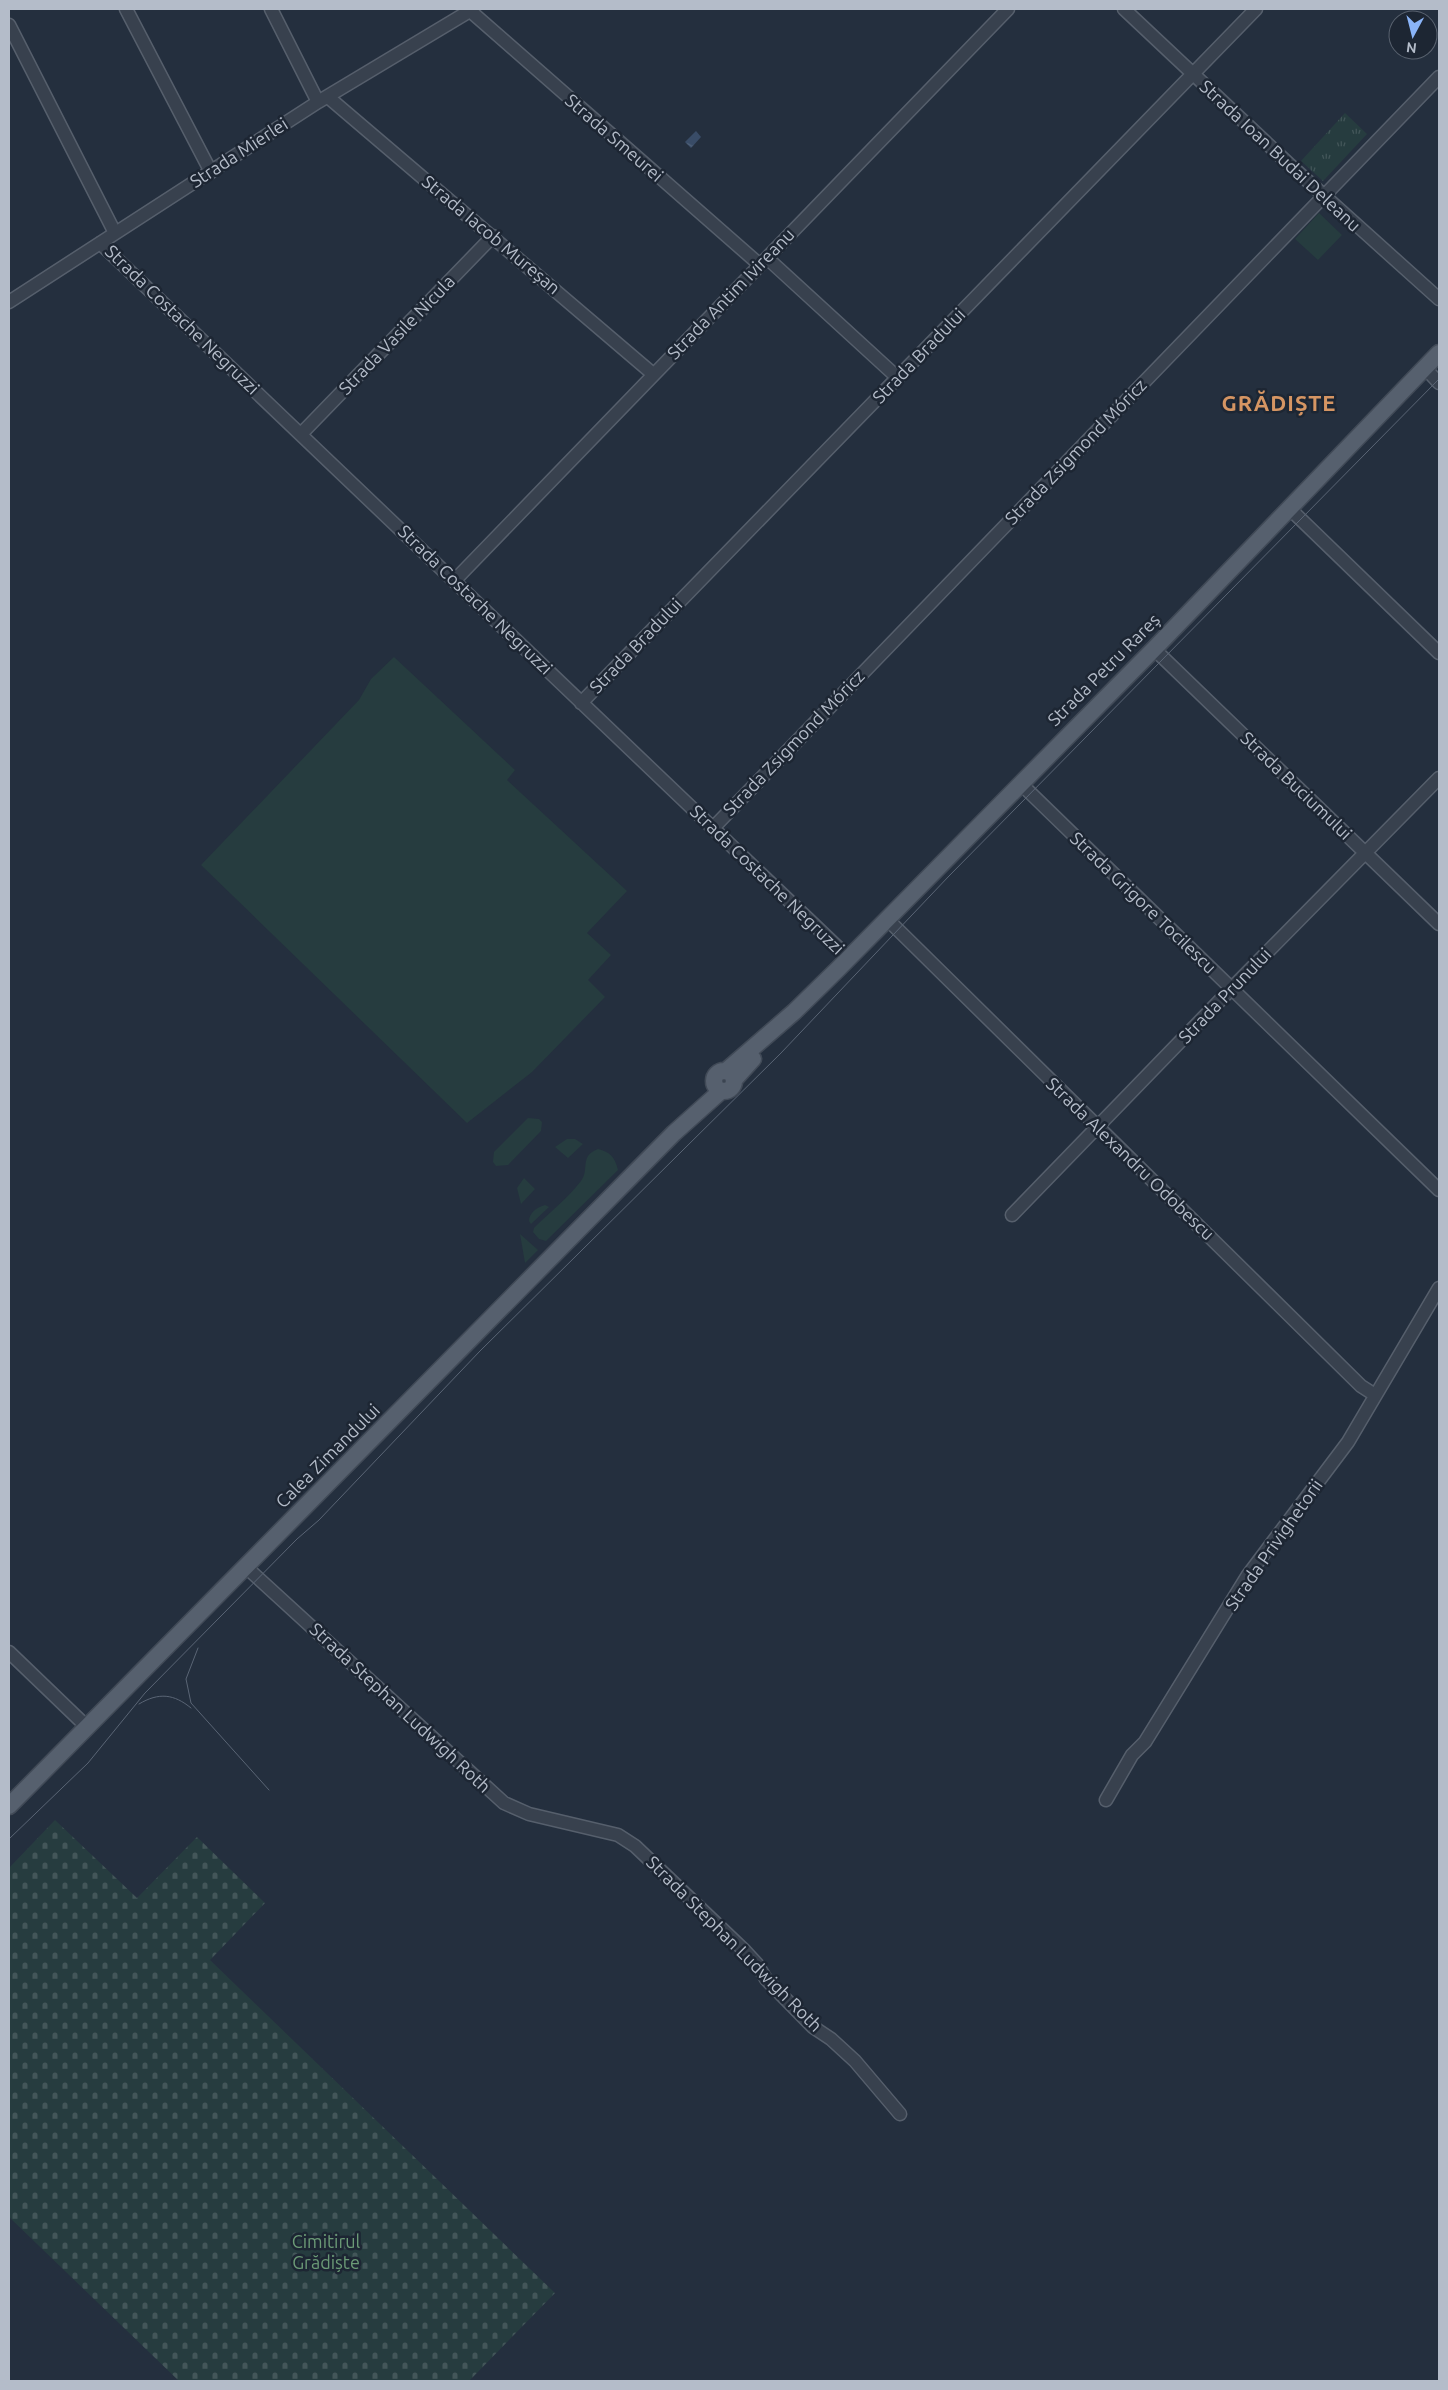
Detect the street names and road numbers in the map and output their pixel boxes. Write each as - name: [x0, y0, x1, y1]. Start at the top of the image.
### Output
- street label: Strada Ioan Budai Deleanu: [1196, 76, 1365, 235]
- street label: Strada Smeurei: [562, 89, 668, 185]
- street label: Strada Mierlei: [186, 113, 291, 191]
- street label: Strada Iacob Mureșan: [419, 171, 565, 298]
- street label: Strada Antim Ivireanu: [663, 224, 798, 363]
- street label: Strada Costache Negruzzi: [102, 241, 264, 398]
- street label: Strada Vasile Nicula: [334, 271, 458, 398]
- street label: Strada Bradului: [868, 304, 969, 407]
- street label: Strada Zsigmond Móricz: [1001, 375, 1150, 528]
- street label: Strada Costache Negruzzi: [395, 521, 557, 678]
- street label: Strada Bradului: [585, 594, 686, 697]
- street label: Strada Petru Rareș: [1043, 609, 1164, 729]
- street label: Strada Zsigmond Móricz: [719, 666, 868, 819]
- street label: Strada Buciumului: [1237, 727, 1356, 843]
- street label: Strada Costache Negruzzi: [687, 801, 849, 958]
- street label: Strada Grigore Tocilescu: [1067, 827, 1221, 977]
- street label: Strada Prunului: [1174, 944, 1275, 1047]
- street label: Strada Alexandru Odobescu: [1043, 1073, 1219, 1244]
- street label: Calea Zimandului: [271, 1399, 383, 1511]
- street label: Strada Privighetorii: [1220, 1475, 1326, 1614]
- street label: Strada Stephan Ludwigh Roth: [306, 1618, 495, 1796]
- street label: Strada Stephan Ludwigh Roth: [643, 1852, 826, 2035]

